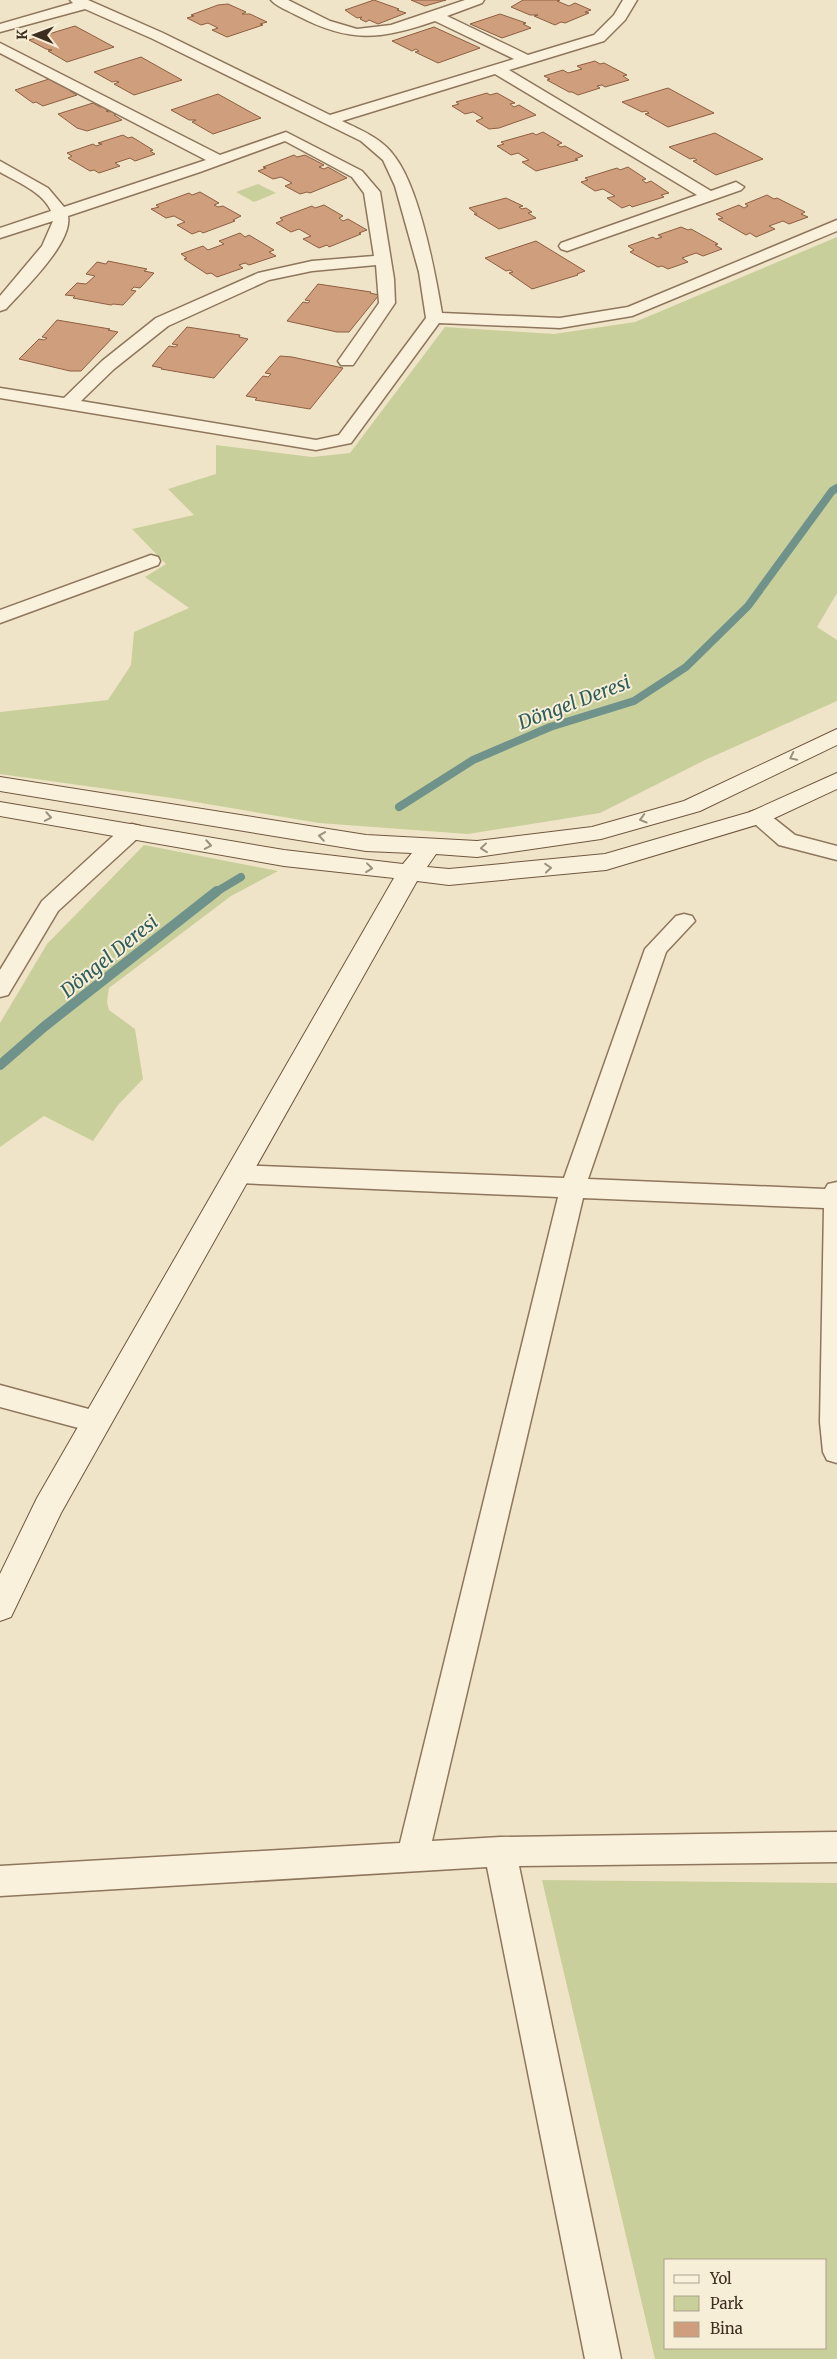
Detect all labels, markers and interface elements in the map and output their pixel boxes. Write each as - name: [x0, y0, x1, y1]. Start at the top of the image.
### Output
- north arrow: [10, 10, 60, 60]
- text: K: [13, 29, 31, 40]
- water label: Döngel Deresi: [513, 670, 634, 735]
- one-way arrow: [789, 751, 798, 762]
- one-way arrow: [44, 811, 52, 821]
- one-way arrow: [640, 814, 648, 824]
- one-way arrow: [318, 831, 326, 842]
- one-way arrow: [204, 839, 212, 849]
- one-way arrow: [479, 842, 487, 853]
- one-way arrow: [365, 862, 373, 873]
- one-way arrow: [544, 863, 552, 874]
- water label: Döngel Deresi: [55, 909, 163, 1003]
- legend: [664, 2259, 827, 2349]
- text: Yol: [709, 2269, 732, 2288]
- text: Park: [710, 2294, 744, 2313]
- text: Bina: [710, 2319, 743, 2338]

